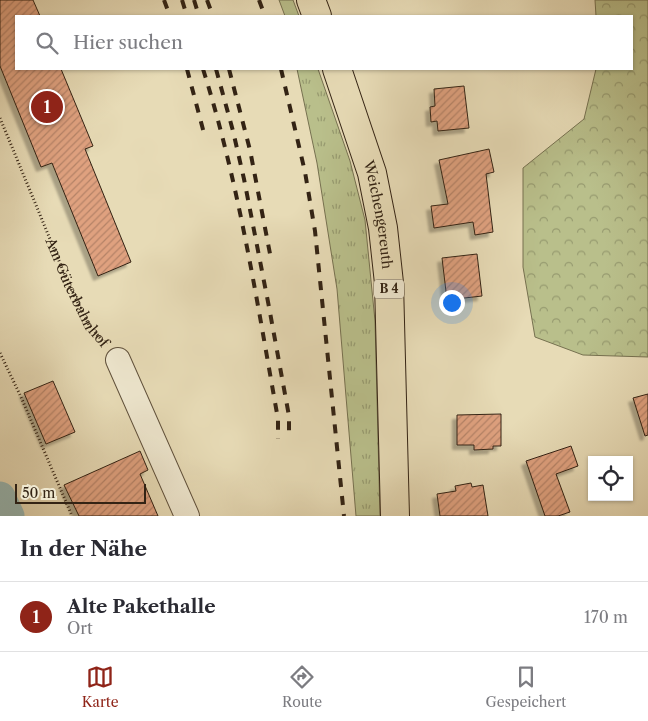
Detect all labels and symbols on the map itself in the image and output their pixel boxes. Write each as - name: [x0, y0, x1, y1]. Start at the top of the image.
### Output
- pin: 1: [31, 88, 63, 126]
- street label: Weichengereuth: [359, 157, 396, 270]
- street label: Am Güterbahnhof: [41, 234, 114, 352]
- road number: B 4: [374, 280, 404, 298]
- your location: [439, 290, 465, 316]
- scale bar: [15, 481, 146, 504]

